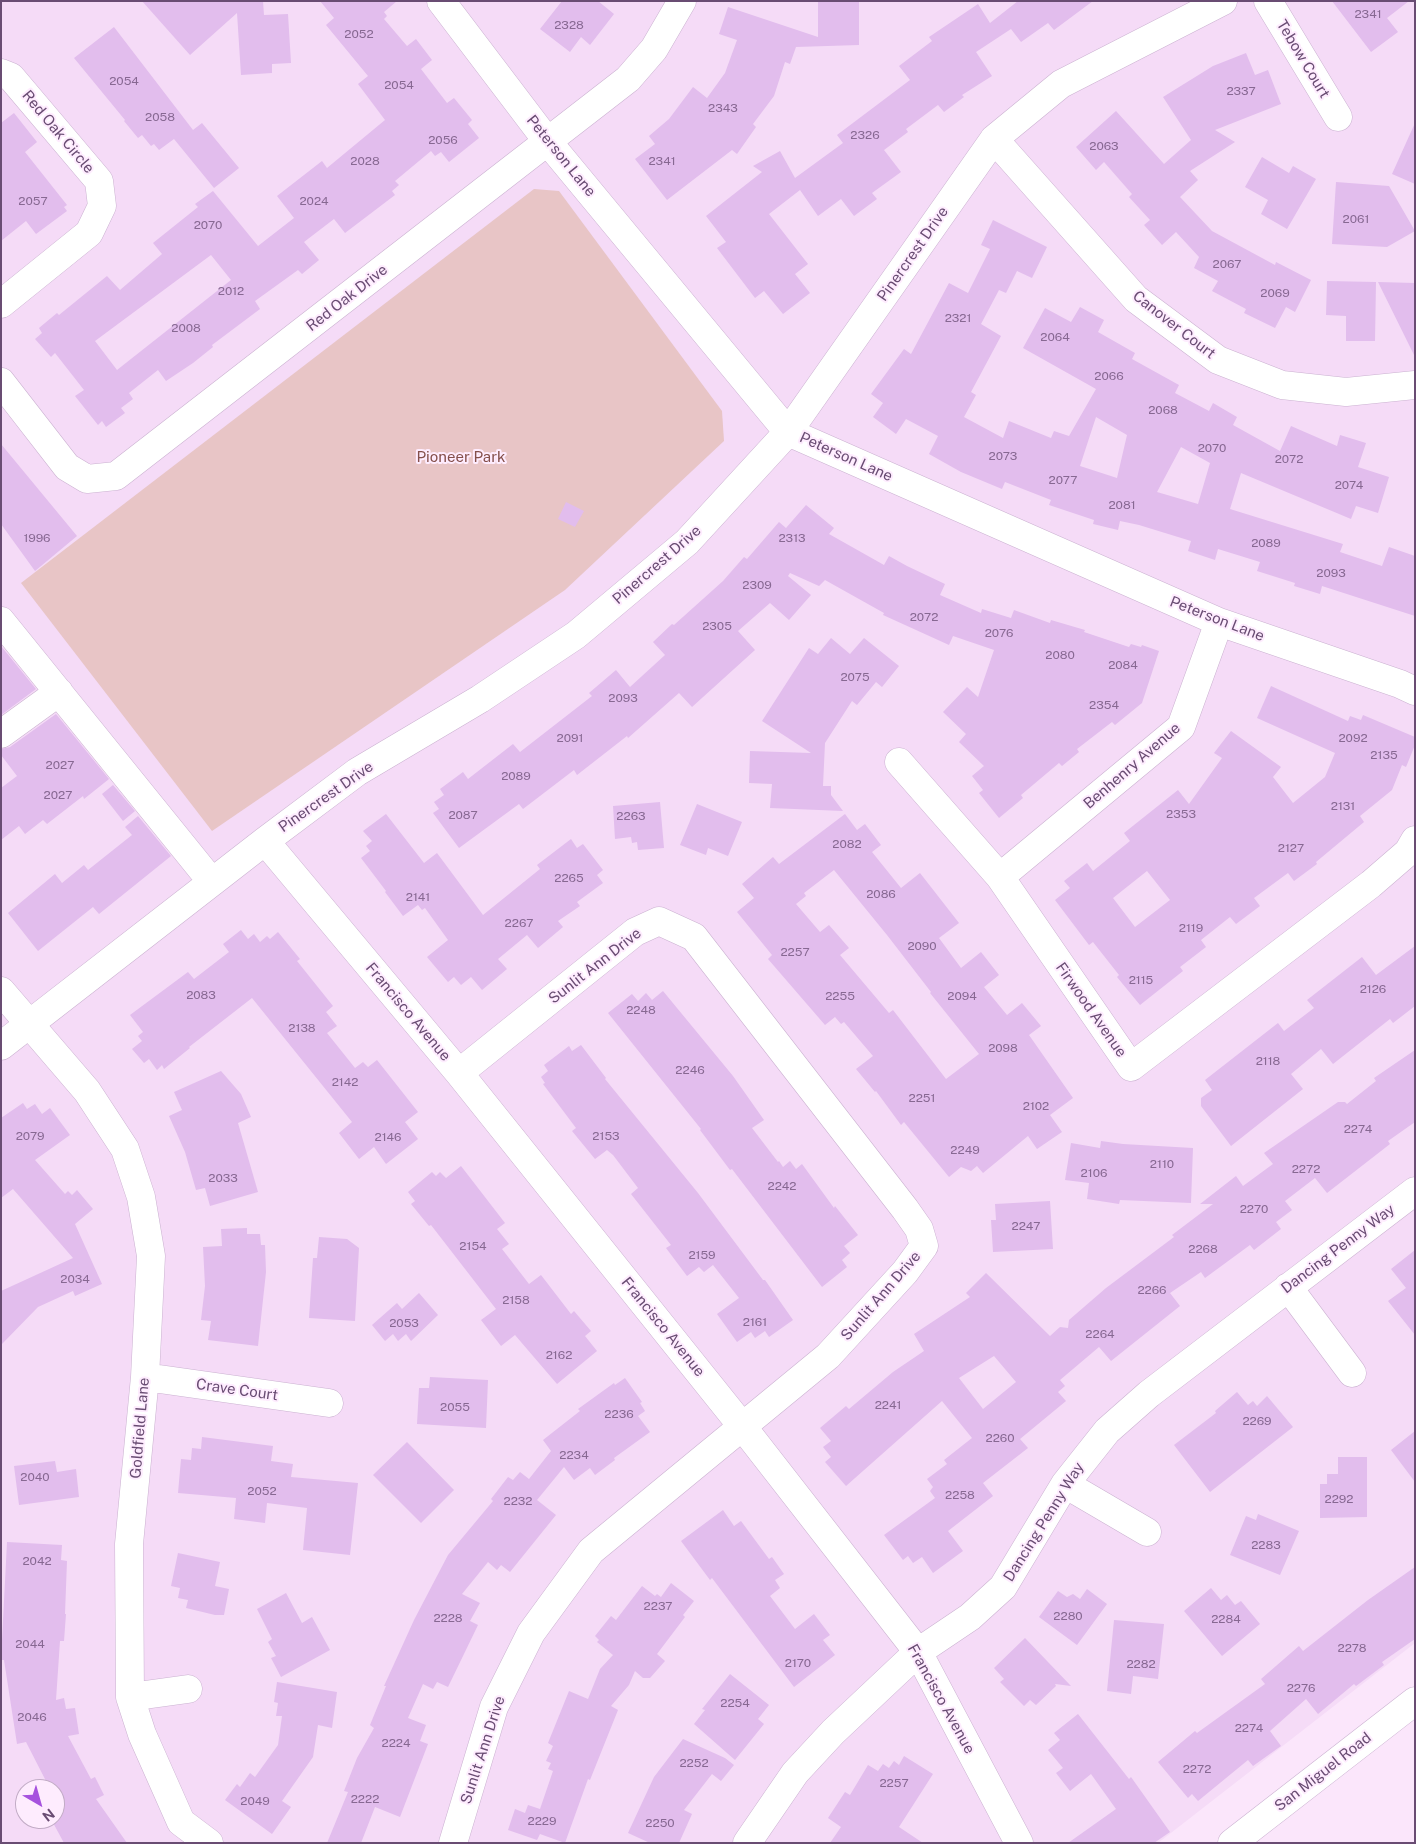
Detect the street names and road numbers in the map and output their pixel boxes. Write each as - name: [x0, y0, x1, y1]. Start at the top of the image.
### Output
- street label: Tebow Court: [1273, 17, 1333, 101]
- street label: Red Oak Circle: [18, 87, 98, 177]
- street label: Peterson Lane: [523, 112, 599, 200]
- street label: Pinercrest Drive: [874, 203, 952, 305]
- street label: Red Oak Drive: [303, 261, 391, 335]
- street label: Canover Court: [1129, 287, 1219, 363]
- street label: Peterson Lane: [797, 428, 895, 486]
- street label: Pinercrest Drive: [609, 522, 705, 608]
- street label: Peterson Lane: [1167, 593, 1267, 645]
- street label: Benhenry Avenue: [1080, 719, 1184, 813]
- street label: Pinercrest Drive: [275, 758, 377, 836]
- street label: Sunlit Ann Drive: [545, 924, 645, 1008]
- street label: Francisco Avenue: [362, 959, 454, 1065]
- street label: Firwood Avenue: [1052, 959, 1130, 1061]
- street label: Dancing Penny Way: [1278, 1201, 1398, 1297]
- street label: Sunlit Ann Drive: [837, 1248, 925, 1344]
- street label: Francisco Avenue: [617, 1274, 709, 1380]
- street label: Crave Court: [195, 1375, 279, 1405]
- street label: Goldfield Lane: [127, 1377, 153, 1479]
- street label: Dancing Penny Way: [1000, 1459, 1088, 1585]
- street label: Francisco Avenue: [903, 1641, 979, 1757]
- street label: Sunlit Ann Drive: [457, 1694, 509, 1806]
- street label: San Miguel Road: [1271, 1729, 1375, 1815]

